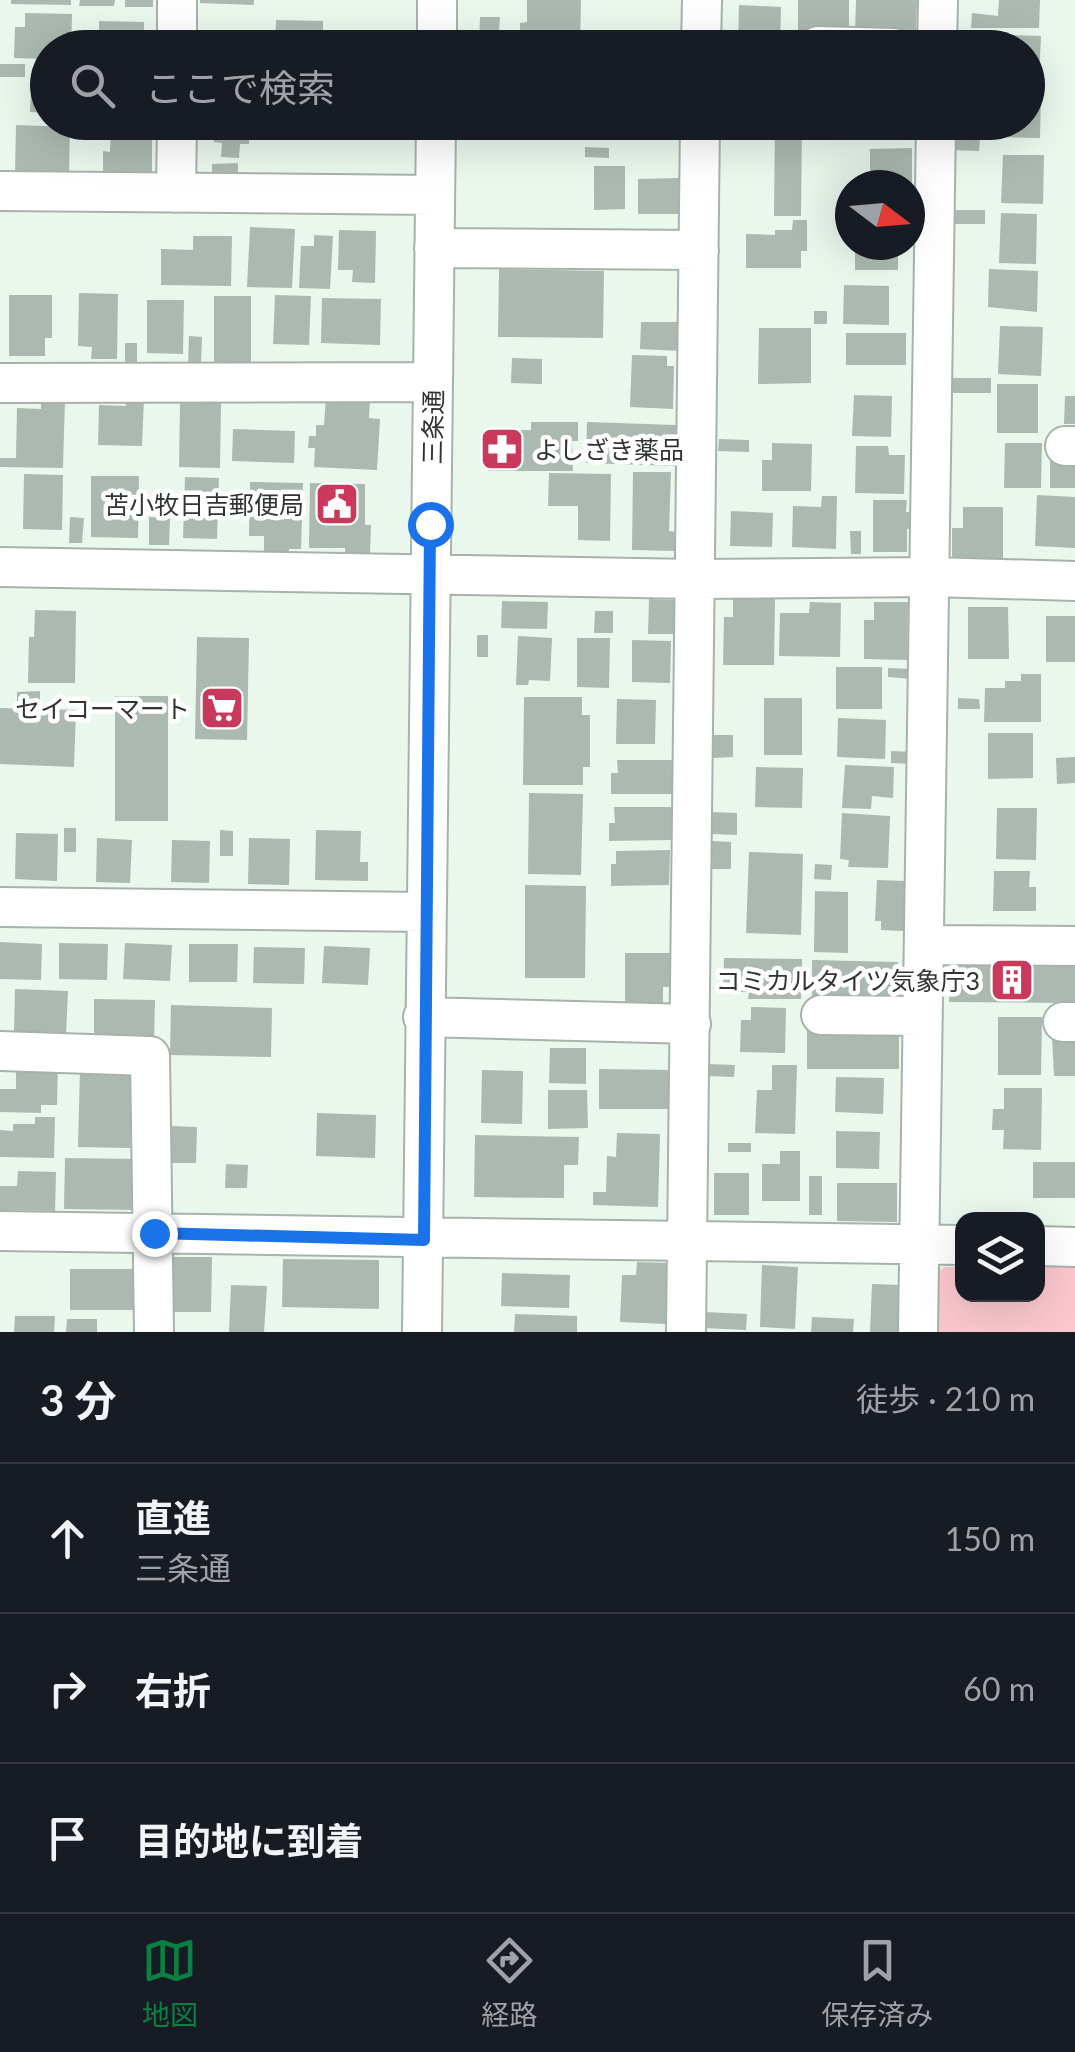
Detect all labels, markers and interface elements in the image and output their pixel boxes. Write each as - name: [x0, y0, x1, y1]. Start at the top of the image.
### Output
- search box: [30, 30, 1045, 140]
- icon: search: [65, 58, 120, 113]
- text: ここで検索: [145, 64, 335, 110]
- north arrow: [835, 170, 925, 260]
- street label: 三条通: [416, 389, 448, 465]
- pharmacy icon: よしざき薬品: [479, 426, 525, 472]
- place label: よしざき薬品: [534, 434, 684, 464]
- public building icon: 苫小牧日吉郵便局: [314, 481, 360, 527]
- place label: 苫小牧日吉郵便局: [104, 489, 304, 519]
- route start: [408, 502, 454, 548]
- supermarket icon: セイコーマート: [199, 685, 245, 731]
- place label: セイコーマート: [15, 693, 190, 723]
- building icon: コミカルタイツ気象庁3: [989, 957, 1035, 1003]
- place label: コミカルタイツ気象庁3: [715, 965, 980, 995]
- route end: [132, 1211, 178, 1257]
- map controls: [955, 1212, 1045, 1302]
- button: layers: [955, 1212, 1045, 1302]
- text: 3 分: [40, 1375, 117, 1425]
- text: 徒歩 · 210 m: [856, 1379, 1035, 1418]
- text: 直進: [135, 1494, 211, 1540]
- icon: ahead: [40, 1511, 95, 1566]
- text: 150 m: [945, 1519, 1035, 1558]
- text: 三条通: [135, 1548, 231, 1587]
- icon: right: [40, 1661, 95, 1716]
- text: 右折: [135, 1667, 211, 1713]
- text: 60 m: [963, 1669, 1035, 1708]
- icon: arrive: [40, 1811, 95, 1866]
- text: 目的地に到着: [135, 1817, 363, 1863]
- tab: 地図: [142, 1933, 198, 2033]
- tab: 経路: [481, 1933, 537, 2033]
- tab: 保存済み: [821, 1933, 933, 2033]

